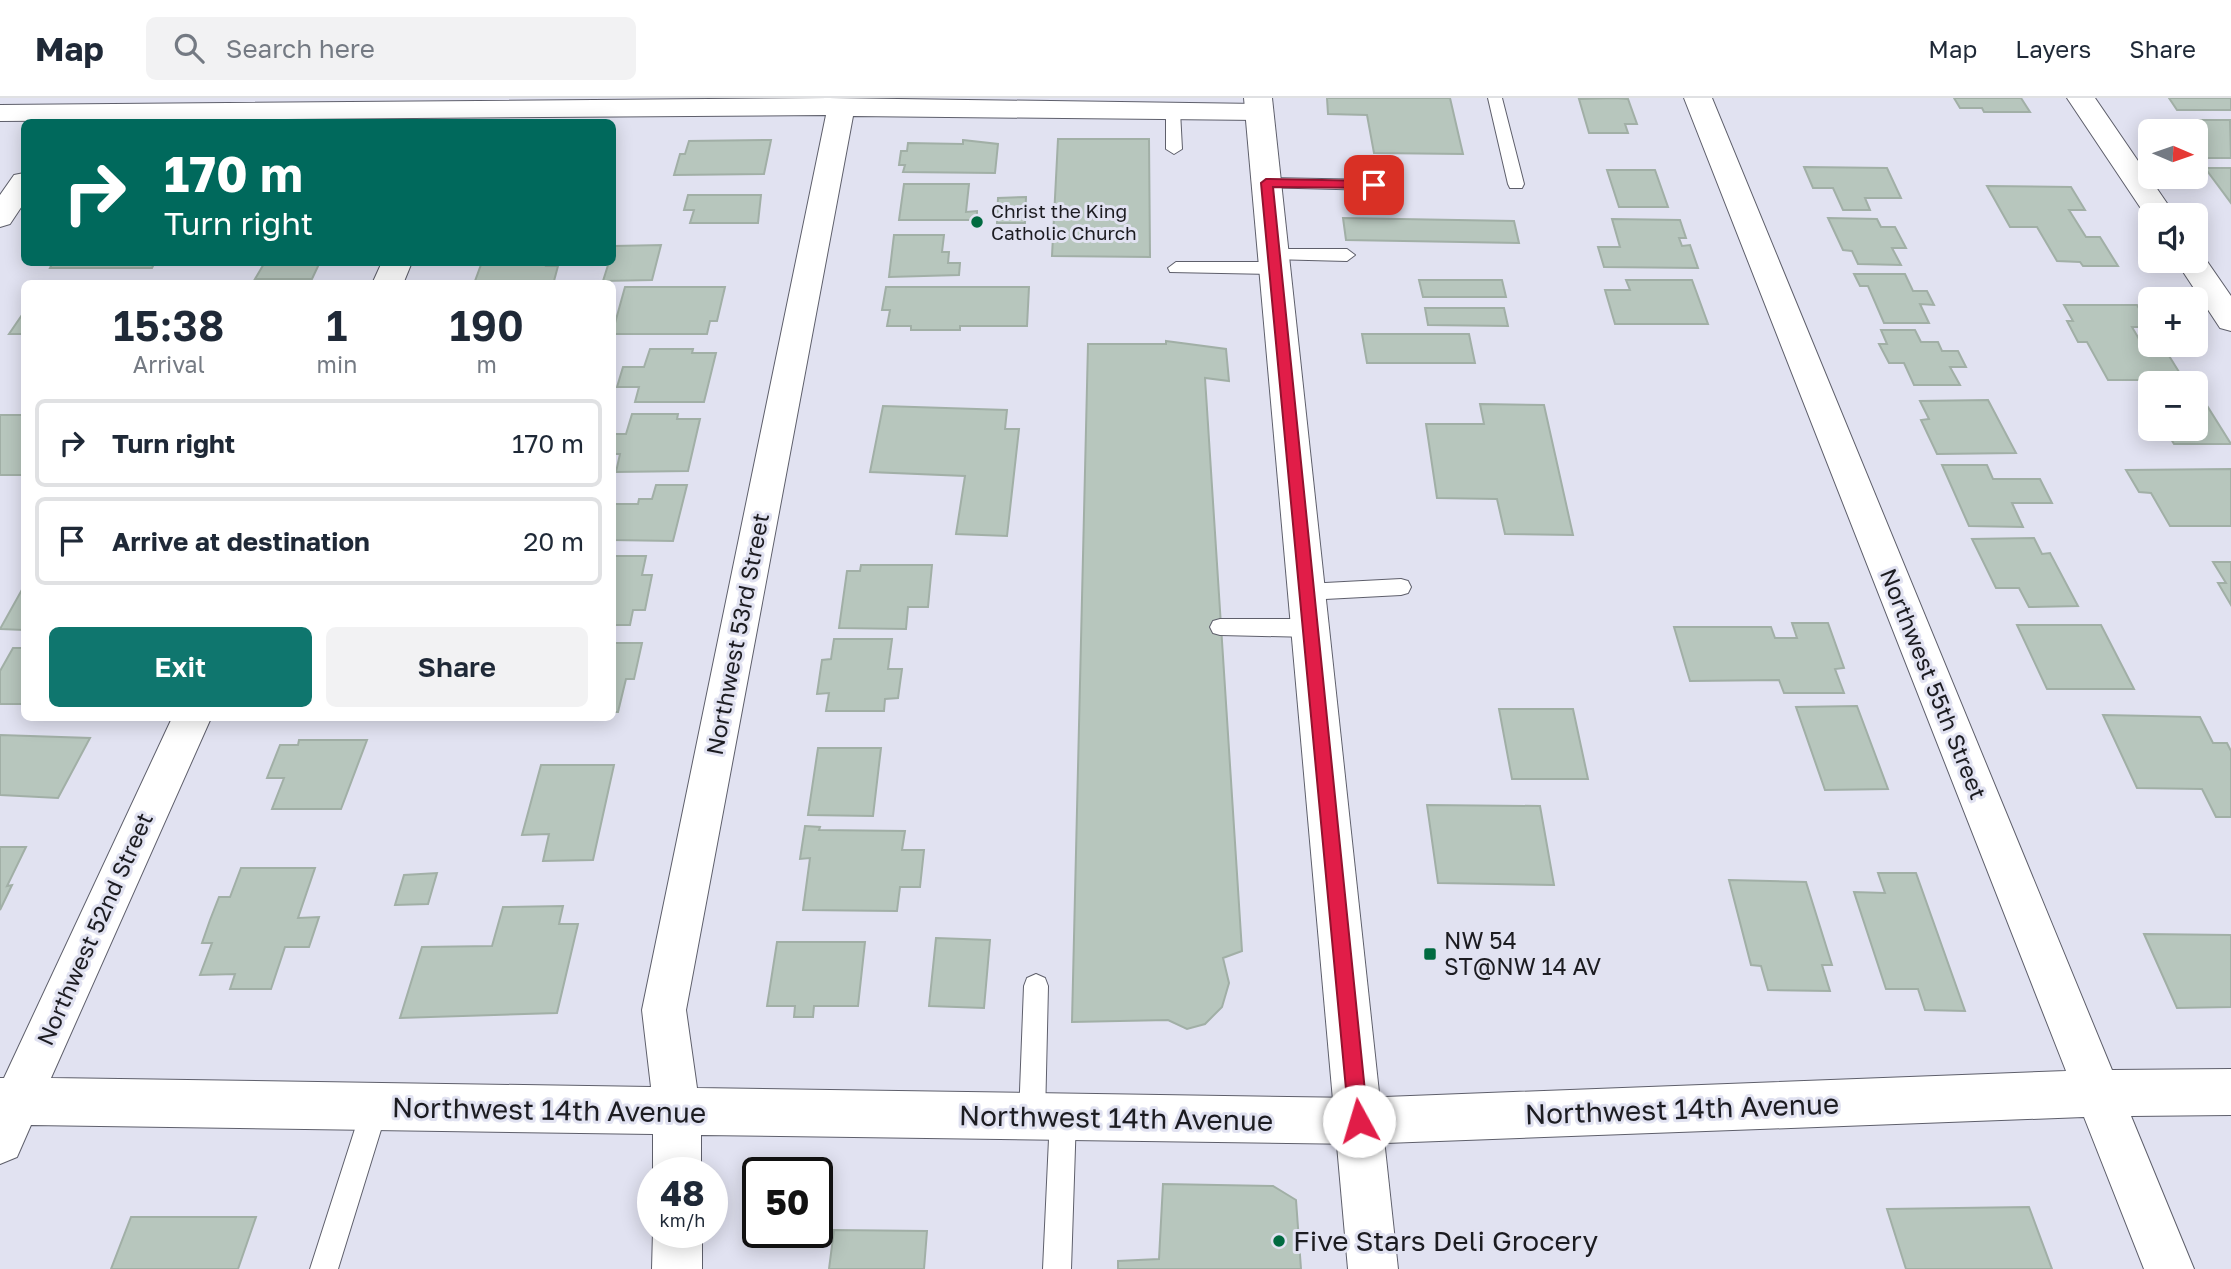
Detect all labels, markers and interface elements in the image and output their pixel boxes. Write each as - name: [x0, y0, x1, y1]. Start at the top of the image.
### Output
- search box: [146, 17, 636, 80]
- text: Map: [35, 29, 104, 68]
- icon: search: [170, 29, 208, 67]
- text: Search here: [226, 33, 375, 64]
- text: Map: [1928, 34, 1977, 63]
- text: Layers: [2015, 34, 2091, 63]
- text: Share: [2129, 34, 2196, 63]
- north arrow: [2138, 119, 2208, 189]
- map controls: [2138, 119, 2208, 441]
- text: 170 m: [164, 144, 303, 203]
- icon: right: [49, 147, 140, 238]
- pin: [1344, 155, 1404, 215]
- icon: arrive: [1355, 166, 1393, 204]
- place label: Christ the King Catholic Church: [991, 199, 1137, 244]
- button: sound: [2138, 203, 2208, 273]
- text: Turn right: [164, 204, 313, 242]
- marker: Christ the King Catholic Church: [969, 214, 985, 230]
- button: +: [2138, 287, 2208, 357]
- text: 15:38: [113, 300, 224, 350]
- text: 1: [326, 300, 348, 350]
- text: 190: [450, 300, 524, 350]
- text: Arrival: [133, 350, 205, 378]
- text: min: [317, 350, 357, 378]
- text: m: [476, 350, 497, 378]
- button: −: [2138, 371, 2208, 441]
- icon: right: [53, 424, 91, 462]
- text: Turn right: [112, 428, 235, 459]
- text: 170 m: [512, 428, 584, 459]
- street label: Northwest 53rd Street: [700, 510, 774, 757]
- icon: arrive: [53, 522, 91, 560]
- text: Arrive at destination: [112, 526, 370, 557]
- text: 20 m: [523, 526, 584, 557]
- street label: Northwest 55th Street: [1875, 564, 1993, 803]
- button: Exit: [49, 627, 312, 707]
- button: Share: [326, 627, 588, 707]
- street label: Northwest 52nd Street: [30, 808, 158, 1049]
- place label: NW 54 ST@NW 14 AV: [1444, 926, 1601, 980]
- marker: NW 54 ST@NW 14 AV: [1422, 946, 1438, 962]
- position arrow: [1322, 1084, 1396, 1158]
- street label: Northwest 14th Avenue: [1524, 1087, 1840, 1130]
- street label: Northwest 14th Avenue: [392, 1090, 706, 1129]
- street label: Northwest 14th Avenue: [959, 1098, 1273, 1137]
- speed limit sign: 50: [742, 1157, 833, 1248]
- text: 48: [660, 1172, 705, 1214]
- text: km/h: [660, 1209, 705, 1231]
- place label: Five Stars Deli Grocery: [1293, 1224, 1598, 1257]
- marker: Five Stars Deli Grocery: [1271, 1233, 1287, 1249]

